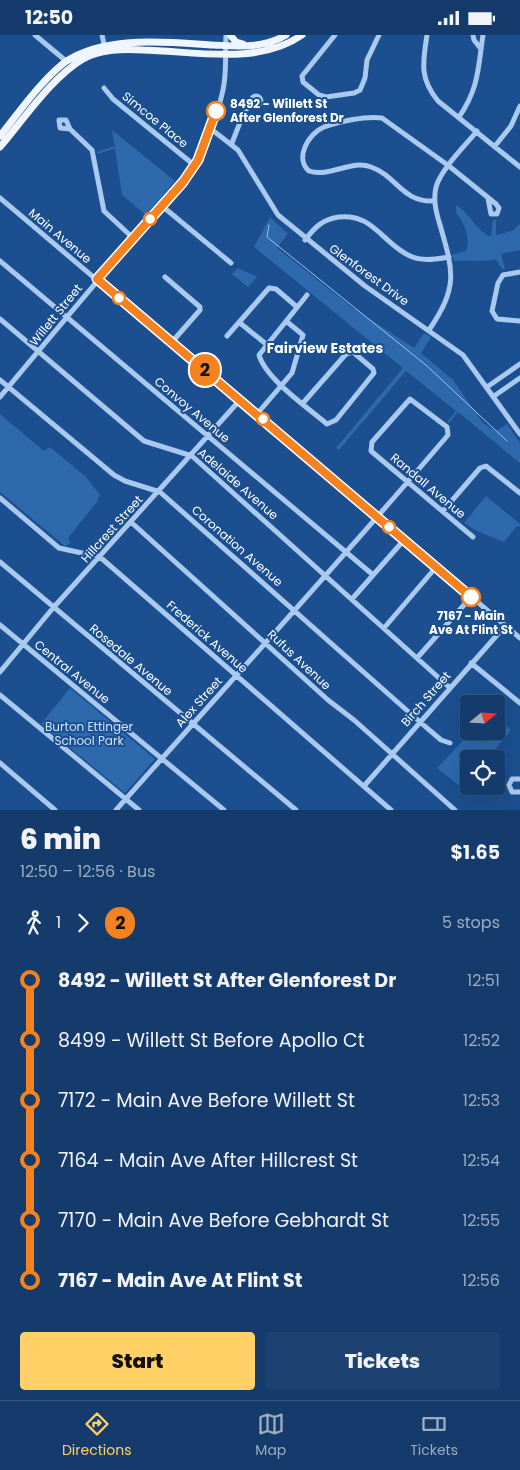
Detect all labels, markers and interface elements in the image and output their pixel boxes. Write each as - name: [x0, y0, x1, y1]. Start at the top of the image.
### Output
- text: 12:50: [25, 4, 73, 31]
- street label: Simcoe Place: [119, 88, 192, 152]
- place label: 8492 - Willett St After Glenforest Dr: [230, 95, 344, 126]
- marker: 8492 - Willett St After Glenforest Dr: [206, 101, 226, 121]
- street label: Main Avenue: [25, 204, 95, 267]
- unlabelled marker: [143, 212, 157, 226]
- street label: Glenforest Drive: [326, 240, 413, 309]
- street label: Willett Street: [25, 280, 86, 349]
- unlabelled marker: [112, 291, 126, 305]
- district label: Fairview Estates: [267, 338, 383, 358]
- line badge: 2: [189, 354, 221, 386]
- text: 2: [200, 357, 210, 382]
- street label: Convoy Avenue: [151, 373, 234, 446]
- unlabelled marker: [256, 412, 270, 426]
- street label: Adelaide Avenue: [194, 444, 282, 523]
- street label: Randall Avenue: [387, 449, 470, 522]
- street label: Hillcrest Street: [77, 491, 146, 566]
- street label: Coronation Avenue: [188, 501, 287, 590]
- unlabelled marker: [382, 520, 396, 534]
- marker: 7167 - Main Ave At Flint St: [461, 587, 481, 607]
- street label: Frederick Avenue: [163, 597, 252, 677]
- place label: 7167 - Main Ave At Flint St: [429, 607, 513, 638]
- street label: Rosedale Avenue: [86, 620, 176, 699]
- street label: Rufus Avenue: [264, 626, 335, 694]
- street label: Central Avenue: [31, 636, 114, 707]
- street label: Birch Street: [397, 667, 454, 730]
- street label: Alex Street: [171, 673, 226, 731]
- north arrow: [460, 695, 505, 740]
- map controls: [460, 695, 505, 795]
- park label: Burton Ettinger School Park: [45, 718, 134, 749]
- button: locate: [460, 750, 505, 795]
- text: 6 min: [20, 820, 101, 859]
- text: $1.65: [451, 839, 500, 866]
- text: 12:50 – 12:56 · Bus: [20, 860, 155, 883]
- icon: walk: [20, 909, 48, 937]
- icon: forward: [69, 909, 97, 937]
- text: 2: [115, 910, 125, 935]
- text: 1: [56, 911, 61, 934]
- text: 5 stops: [442, 911, 500, 934]
- text: 8492 - Willett St After Glenforest Dr: [58, 967, 396, 994]
- text: 12:51: [467, 969, 500, 992]
- text: 8499 - Willett St Before Apollo Ct: [58, 1027, 365, 1054]
- text: 12:52: [463, 1029, 500, 1052]
- text: 7172 - Main Ave Before Willett St: [58, 1087, 355, 1114]
- text: 12:53: [463, 1089, 500, 1112]
- text: 7164 - Main Ave After Hillcrest St: [58, 1147, 358, 1174]
- text: 12:54: [462, 1149, 500, 1172]
- text: 7170 - Main Ave Before Gebhardt St: [58, 1207, 389, 1234]
- text: 12:55: [462, 1209, 500, 1232]
- text: 7167 - Main Ave At Flint St: [58, 1267, 302, 1294]
- text: 12:56: [462, 1269, 500, 1292]
- button: Start: [20, 1332, 255, 1390]
- button: Tickets: [265, 1332, 500, 1390]
- tab: Directions: [62, 1410, 131, 1461]
- tab: Map: [255, 1410, 286, 1461]
- tab: Tickets: [410, 1410, 458, 1461]

